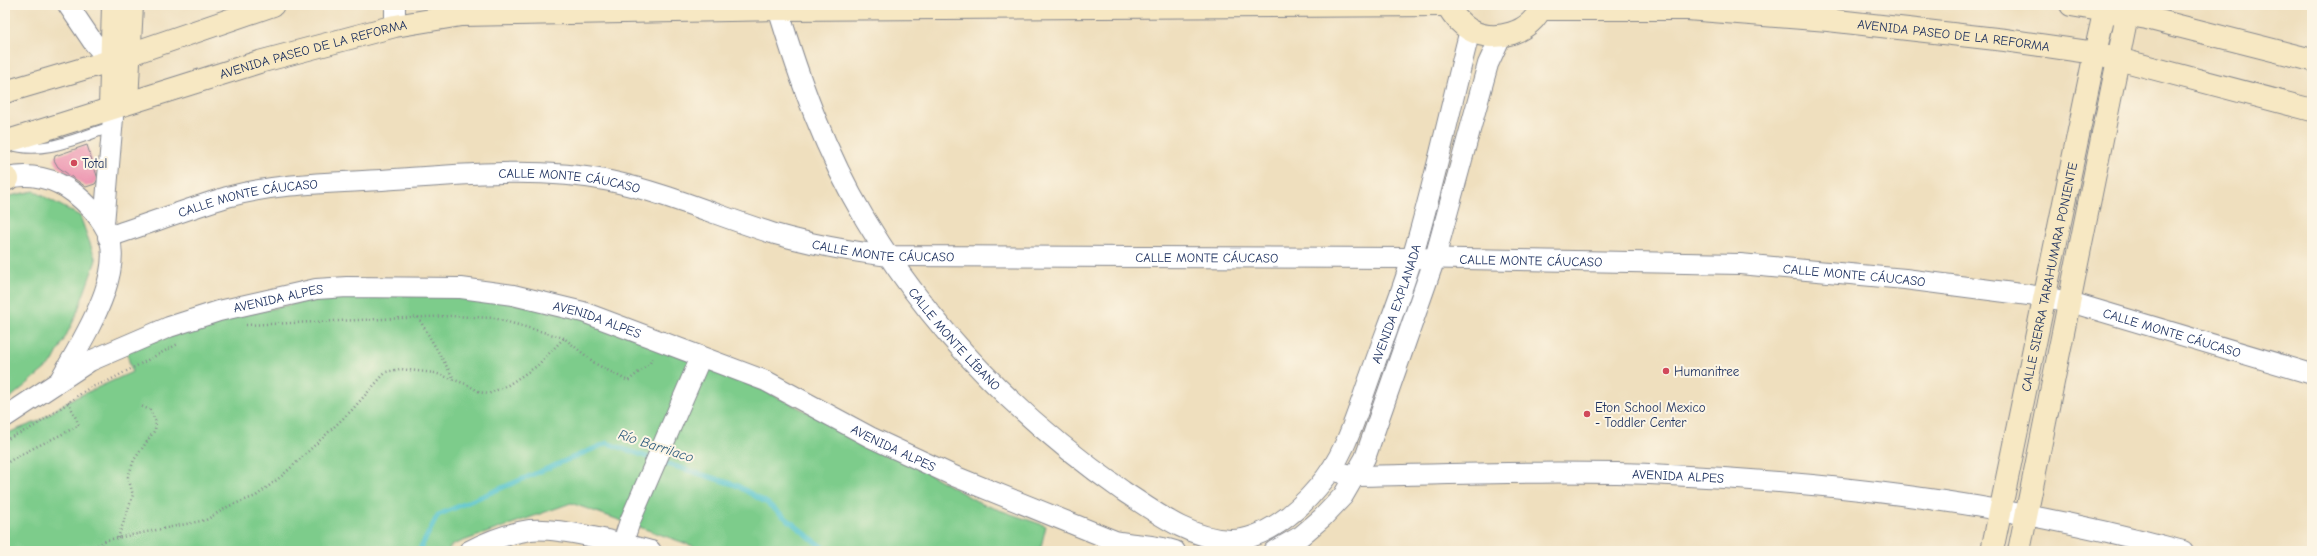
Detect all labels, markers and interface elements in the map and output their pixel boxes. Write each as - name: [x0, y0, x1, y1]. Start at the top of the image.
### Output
- street label: AVENIDA PASEO DE LA REFORMA: [1857, 16, 2051, 54]
- street label: AVENIDA PASEO DE LA REFORMA: [218, 17, 408, 82]
- place label: Total: [82, 156, 107, 171]
- marker: Total: [69, 158, 79, 168]
- street label: CALLE SIERRA TARAHUMARA PONIENTE: [2018, 161, 2080, 393]
- street label: CALLE MONTE CÁUCASO: [498, 165, 642, 196]
- street label: CALLE MONTE CÁUCASO: [176, 176, 318, 220]
- street label: CALLE MONTE CÁUCASO: [811, 236, 954, 264]
- street label: AVENIDA EXPLANADA: [1368, 242, 1423, 365]
- street label: CALLE MONTE CÁUCASO: [1135, 249, 1278, 265]
- street label: CALLE MONTE CÁUCASO: [1459, 251, 1602, 269]
- street label: CALLE MONTE CÁUCASO: [1782, 260, 1926, 289]
- street label: AVENIDA ALPES: [232, 281, 324, 315]
- street label: CALLE MONTE LÍBANO: [906, 284, 1004, 393]
- street label: AVENIDA ALPES: [552, 298, 643, 341]
- street label: CALLE MONTE CÁUCASO: [2101, 305, 2243, 360]
- place label: Humanitree: [1674, 364, 1740, 379]
- marker: Humanitree: [1661, 366, 1671, 376]
- place label: Eton School Mexico - Toddler Center: [1595, 400, 1706, 430]
- marker: Eton School Mexico - Toddler Center: [1582, 409, 1592, 419]
- street label: AVENIDA ALPES: [849, 421, 938, 474]
- water label: Río Barrilaco: [616, 426, 696, 466]
- street label: AVENIDA ALPES: [1632, 466, 1725, 485]

